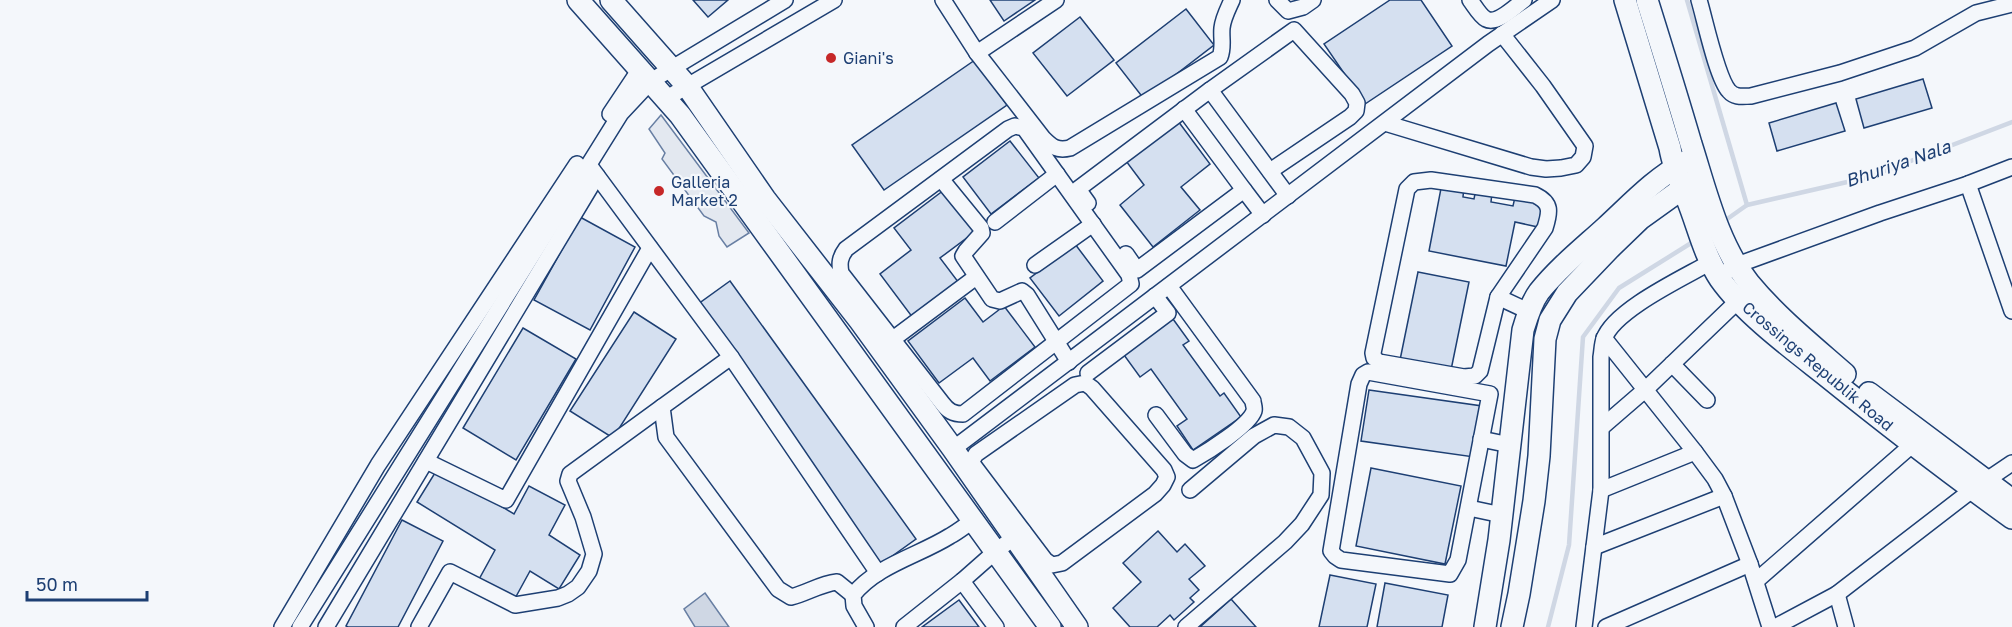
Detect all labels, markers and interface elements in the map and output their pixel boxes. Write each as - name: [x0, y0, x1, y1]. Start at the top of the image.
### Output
- place label: Giani's: [843, 48, 894, 68]
- marker: Giani's: [824, 51, 838, 65]
- water label: Bhuriya Nala: [1842, 135, 1954, 191]
- place label: Galleria Market 2: [671, 172, 738, 210]
- marker: Galleria Market 2: [652, 184, 666, 198]
- street label: Crossings Republik Road: [1738, 297, 1898, 435]
- scale bar: [27, 564, 147, 602]
- text: 50 m: [36, 573, 78, 595]

